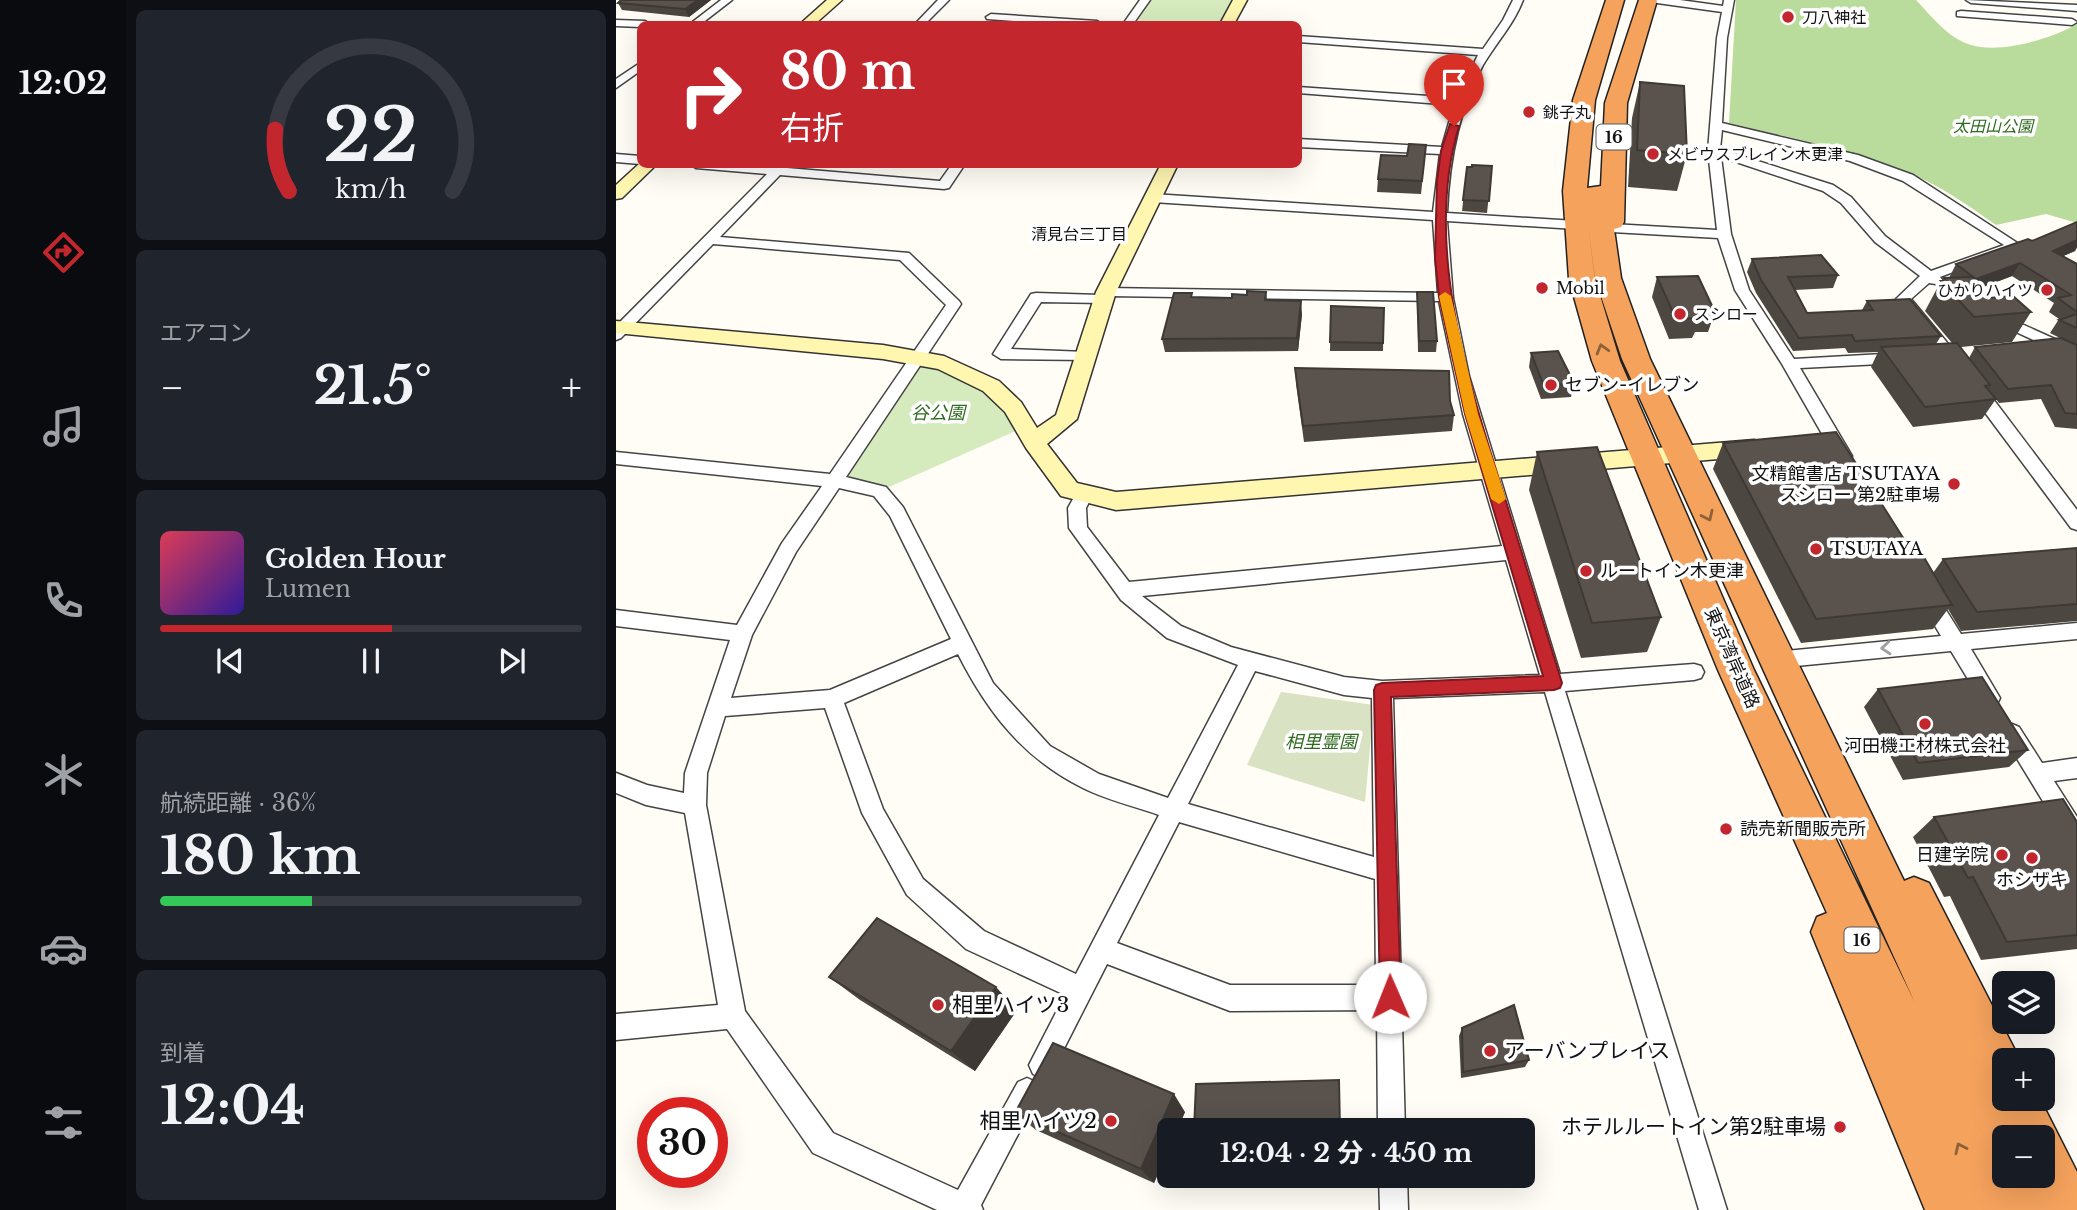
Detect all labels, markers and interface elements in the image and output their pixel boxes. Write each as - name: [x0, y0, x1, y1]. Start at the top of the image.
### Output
- place label: 刀八神社: [1802, 7, 1866, 27]
- marker: 刀八神社: [1780, 9, 1796, 25]
- text: 80 m: [780, 41, 915, 102]
- icon: right: [665, 49, 756, 140]
- pin: [1424, 54, 1484, 126]
- text: 12:02: [19, 63, 107, 103]
- icon: arrive: [1435, 65, 1473, 103]
- text: 22: [324, 90, 418, 181]
- place label: 銚子丸: [1543, 102, 1591, 122]
- marker: 銚子丸: [1521, 104, 1537, 120]
- text: 右折: [780, 108, 844, 148]
- park label: 太田山公園: [1953, 116, 2035, 136]
- road number: 16: [1597, 125, 1632, 150]
- place label: メビウスブレイン木更津: [1667, 144, 1843, 164]
- marker: メビウスブレイン木更津: [1645, 146, 1661, 162]
- text: km/h: [336, 174, 406, 205]
- district label: 清見台三丁目: [1031, 224, 1127, 244]
- icon: directions: [39, 228, 88, 277]
- place label: Mobil: [1556, 278, 1605, 298]
- marker: Mobil: [1534, 280, 1550, 296]
- place label: ひかりハイツ: [1937, 280, 2033, 300]
- marker: ひかりハイツ: [2039, 282, 2055, 298]
- place label: スシロー: [1694, 304, 1758, 324]
- marker: スシロー: [1672, 306, 1688, 322]
- text: エアコン: [160, 319, 252, 347]
- one-way arrow: [1596, 343, 1611, 355]
- text: 21.5°: [313, 354, 432, 418]
- text: −: [160, 364, 184, 411]
- text: +: [561, 364, 582, 411]
- place label: セブン-イレブン: [1565, 374, 1699, 396]
- marker: セブン-イレブン: [1543, 377, 1559, 393]
- icon: music: [39, 402, 88, 451]
- park label: 谷公園: [911, 402, 968, 424]
- place label: 文精館書店 TSUTAYA スシロー 第2駐車場: [1752, 463, 1941, 506]
- marker: 文精館書店 TSUTAYA スシロー 第2駐車場: [1946, 476, 1962, 492]
- one-way arrow: [1700, 509, 1714, 521]
- place label: TSUTAYA: [1830, 538, 1924, 560]
- marker: TSUTAYA: [1808, 541, 1824, 557]
- text: Golden Hour: [265, 543, 446, 575]
- place label: ルートイン木更津: [1600, 560, 1744, 582]
- marker: ルートイン木更津: [1578, 563, 1594, 579]
- text: Lumen: [265, 575, 351, 603]
- icon: phone: [39, 576, 88, 625]
- street label: 東京湾岸道路: [1700, 604, 1764, 712]
- one-way arrow: [1880, 640, 1891, 655]
- icon: previous: [211, 642, 249, 680]
- icon: pause: [352, 642, 390, 680]
- icon: next: [493, 642, 531, 680]
- marker: 河田機工材株式会社: [1917, 716, 1933, 732]
- park label: 相里霊園: [1285, 731, 1360, 753]
- place label: 河田機工材株式会社: [1844, 735, 2006, 757]
- icon: climate: [39, 750, 88, 799]
- text: 航続距離 · 36%: [160, 789, 316, 817]
- place label: 読売新聞販売所: [1740, 818, 1866, 840]
- marker: 読売新聞販売所: [1718, 821, 1734, 837]
- text: 180 km: [160, 824, 361, 888]
- place label: 日建学院: [1916, 844, 1988, 866]
- marker: 日建学院: [1994, 847, 2010, 863]
- marker: ホシザキ: [2024, 850, 2040, 866]
- place label: ホシザキ: [1996, 869, 2068, 891]
- icon: car: [39, 924, 88, 973]
- road number: 16: [1844, 928, 1880, 952]
- position arrow: [1353, 960, 1427, 1034]
- map controls: [1992, 971, 2055, 1188]
- button: layers: [1992, 971, 2055, 1034]
- place label: 相里ハイツ3: [952, 992, 1070, 1018]
- marker: 相里ハイツ3: [930, 997, 946, 1013]
- place label: アーバンプレイス: [1504, 1038, 1670, 1064]
- text: 到着: [160, 1039, 206, 1067]
- marker: アーバンプレイス: [1482, 1043, 1498, 1059]
- button: +: [1992, 1048, 2055, 1111]
- text: 12:04: [160, 1074, 305, 1138]
- speed limit sign: 30: [637, 1097, 728, 1188]
- icon: filters: [39, 1098, 88, 1147]
- place label: 相里ハイツ2: [979, 1108, 1097, 1134]
- marker: 相里ハイツ2: [1103, 1113, 1119, 1129]
- place label: ホテルルートイン第2駐車場: [1561, 1114, 1826, 1140]
- marker: ホテルルートイン第2駐車場: [1832, 1119, 1848, 1135]
- button: −: [1992, 1125, 2055, 1188]
- text: 12:04 · 2 分 · 450 m: [1220, 1137, 1472, 1169]
- one-way arrow: [1954, 1143, 1968, 1155]

